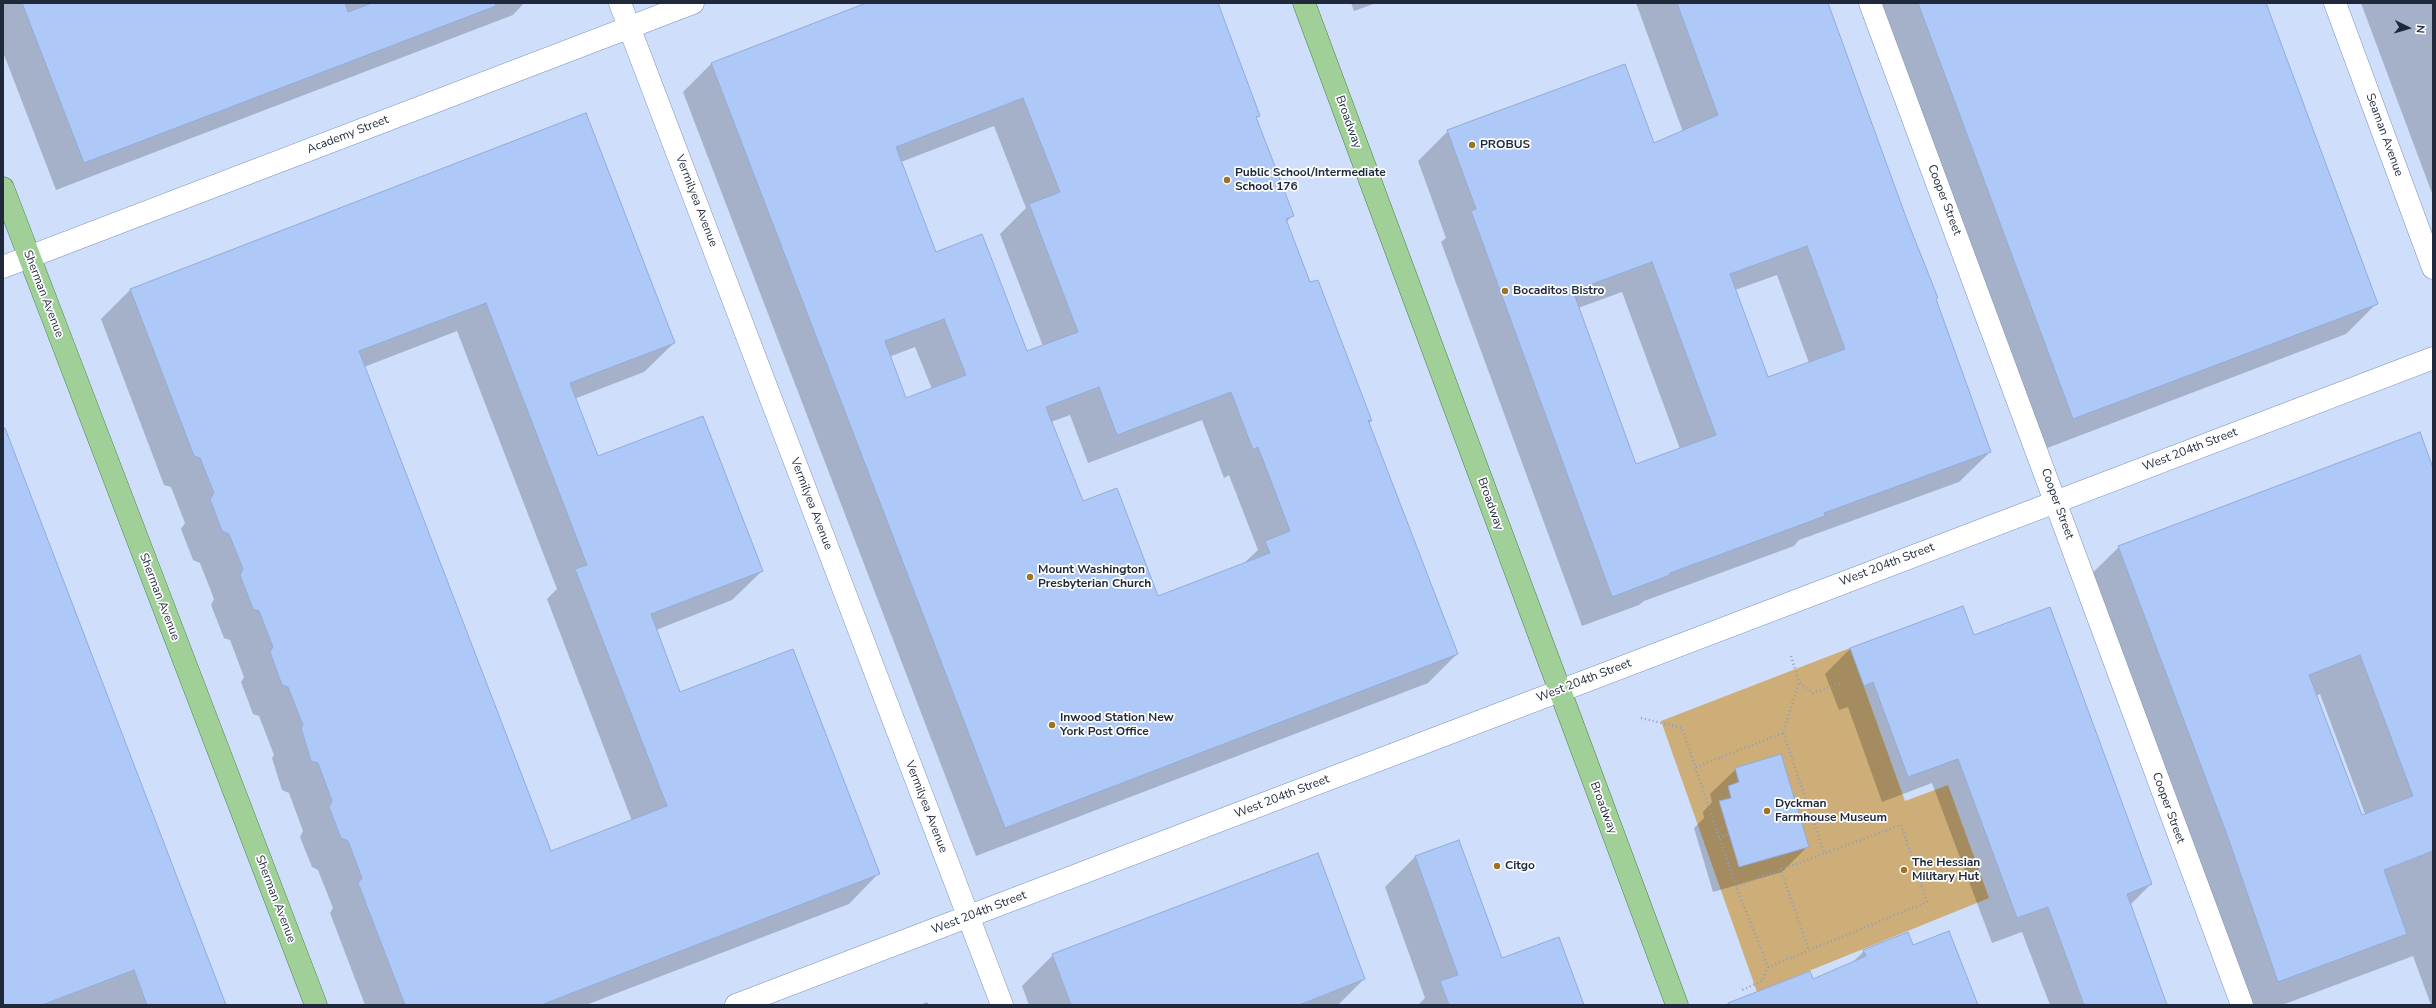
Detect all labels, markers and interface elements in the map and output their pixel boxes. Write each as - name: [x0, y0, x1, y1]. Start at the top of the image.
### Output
- north arrow: [2388, 8, 2428, 48]
- text: N: [2413, 24, 2428, 34]
- street label: Seaman Avenue: [2362, 91, 2406, 179]
- street label: Broadway: [1332, 94, 1364, 150]
- street label: Academy Street: [305, 113, 391, 157]
- place label: PROBUS: [1480, 138, 1530, 152]
- marker: PROBUS: [1467, 140, 1477, 150]
- street label: Vermilyea Avenue: [672, 153, 720, 249]
- street label: Cooper Street: [1924, 163, 1964, 237]
- place label: Public School/Intermediate School 176: [1235, 166, 1386, 194]
- marker: Public School/Intermediate School 176: [1222, 175, 1232, 185]
- street label: Sherman Avenue: [20, 248, 66, 340]
- place label: Bocaditos Bistro: [1513, 284, 1604, 298]
- marker: Bocaditos Bistro: [1500, 286, 1510, 296]
- street label: West 204th Street: [2141, 425, 2239, 475]
- street label: Vermilyea Avenue: [787, 456, 835, 552]
- street label: Cooper Street: [2037, 467, 2077, 541]
- street label: Broadway: [1474, 476, 1506, 532]
- street label: West 204th Street: [1838, 540, 1936, 590]
- street label: Sherman Avenue: [136, 551, 182, 643]
- place label: Mount Washington Presbyterian Church: [1038, 563, 1151, 591]
- marker: Mount Washington Presbyterian Church: [1025, 572, 1035, 582]
- street label: West 204th Street: [1535, 656, 1633, 706]
- place label: Inwood Station New York Post Office: [1060, 711, 1174, 739]
- marker: Inwood Station New York Post Office: [1047, 720, 1057, 730]
- street label: Vermilyea Avenue: [902, 759, 950, 855]
- street label: Cooper Street: [2148, 771, 2188, 845]
- street label: West 204th Street: [1233, 772, 1331, 822]
- street label: Broadway: [1586, 780, 1620, 836]
- place label: Dyckman Farmhouse Museum: [1775, 797, 1887, 825]
- marker: Dyckman Farmhouse Museum: [1762, 806, 1772, 816]
- street label: Sherman Avenue: [252, 853, 298, 945]
- place label: The Hessian Military Hut: [1912, 856, 1980, 884]
- place label: Citgo: [1505, 859, 1535, 873]
- marker: Citgo: [1492, 861, 1502, 871]
- marker: The Hessian Military Hut: [1899, 865, 1909, 875]
- street label: West 204th Street: [930, 888, 1028, 938]

